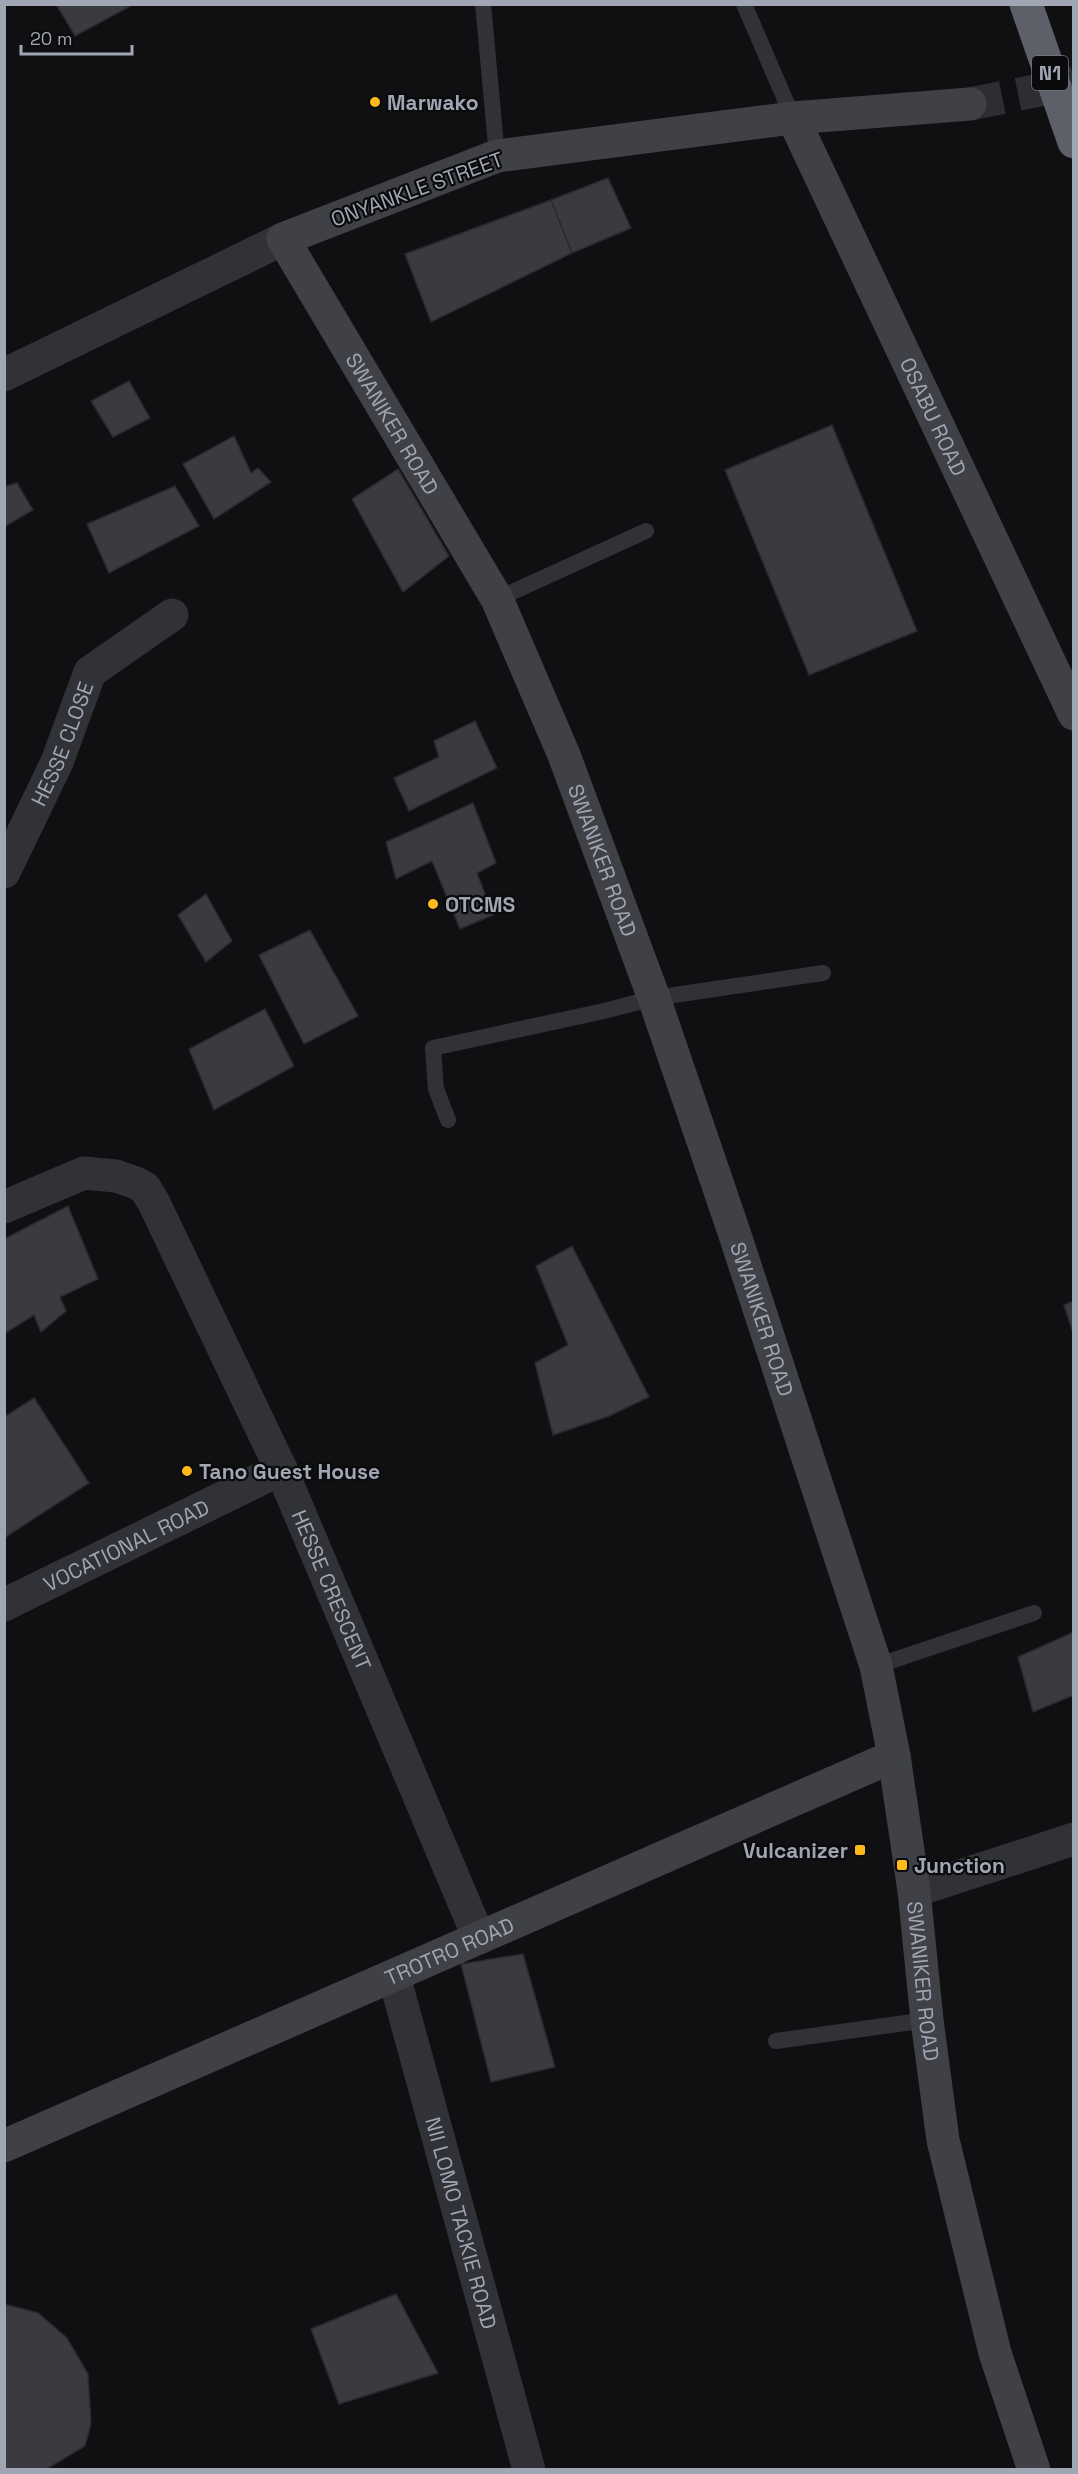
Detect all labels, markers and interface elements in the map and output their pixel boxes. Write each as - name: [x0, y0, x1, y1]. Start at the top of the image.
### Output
- scale bar: [21, 18, 132, 56]
- text: 20 m: [30, 27, 73, 50]
- road number: N1: [1032, 56, 1068, 90]
- place label: Marwako: [387, 89, 479, 116]
- marker: Marwako: [368, 95, 382, 109]
- street label: ONYANKLE STREET: [327, 145, 507, 233]
- street label: SWANIKER ROAD: [340, 347, 445, 499]
- street label: OSABU ROAD: [894, 353, 973, 480]
- street label: HESSE CLOSE: [24, 678, 99, 810]
- street label: SWANIKER ROAD: [562, 780, 643, 940]
- place label: OTCMS: [445, 891, 515, 918]
- marker: OTCMS: [426, 897, 440, 911]
- street label: SWANIKER ROAD: [725, 1238, 800, 1399]
- place label: Tano Guest House: [199, 1458, 380, 1485]
- marker: Tano Guest House: [180, 1464, 194, 1478]
- street label: VOCATIONAL ROAD: [39, 1493, 213, 1597]
- street label: HESSE CRESCENT: [286, 1506, 378, 1674]
- place label: Vulcanizer: [743, 1837, 848, 1864]
- marker: Vulcanizer: [853, 1843, 867, 1857]
- place label: Junction: [914, 1852, 1005, 1879]
- marker: Junction: [895, 1858, 909, 1872]
- street label: SWANIKER ROAD: [902, 1900, 946, 2063]
- street label: TROTRO ROAD: [380, 1911, 518, 1991]
- street label: NII LOMO TACKIE ROAD: [420, 2114, 503, 2332]

